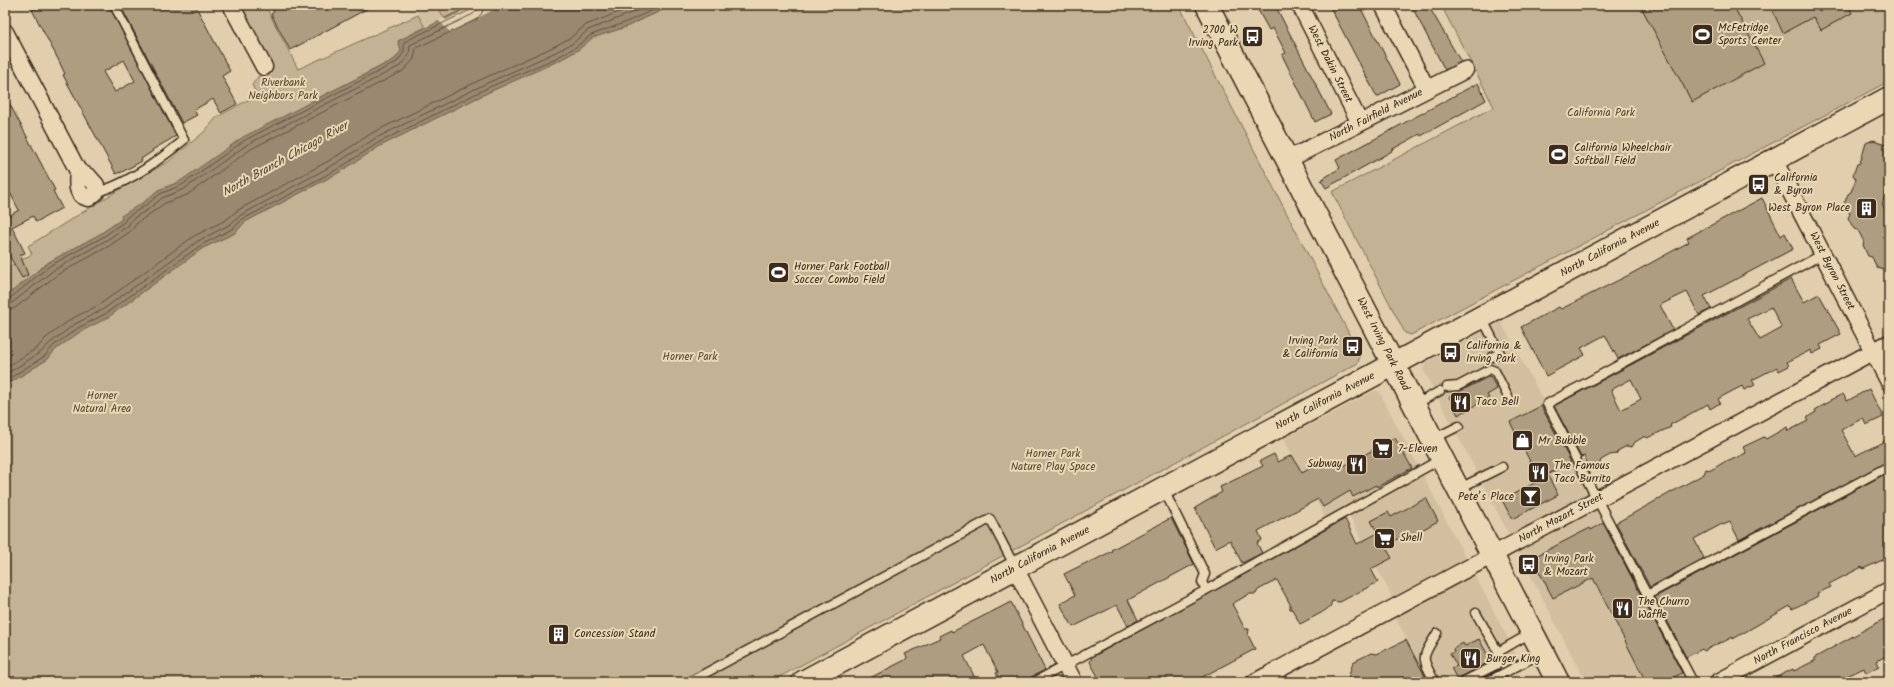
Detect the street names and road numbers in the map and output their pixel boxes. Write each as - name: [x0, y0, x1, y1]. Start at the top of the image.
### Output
- street label: West Dakin Street: [1303, 22, 1358, 107]
- street label: North Fairfield Avenue: [1326, 83, 1426, 147]
- street label: North California Avenue: [1557, 214, 1663, 282]
- street label: West Byron Street: [1804, 229, 1860, 314]
- street label: West Irving Park Road: [1352, 294, 1415, 394]
- street label: North California Avenue: [1272, 367, 1378, 435]
- street label: North Mozart Street: [1515, 488, 1608, 548]
- street label: North California Avenue: [987, 521, 1093, 589]
- street label: North Francisco Avenue: [1750, 602, 1856, 670]

